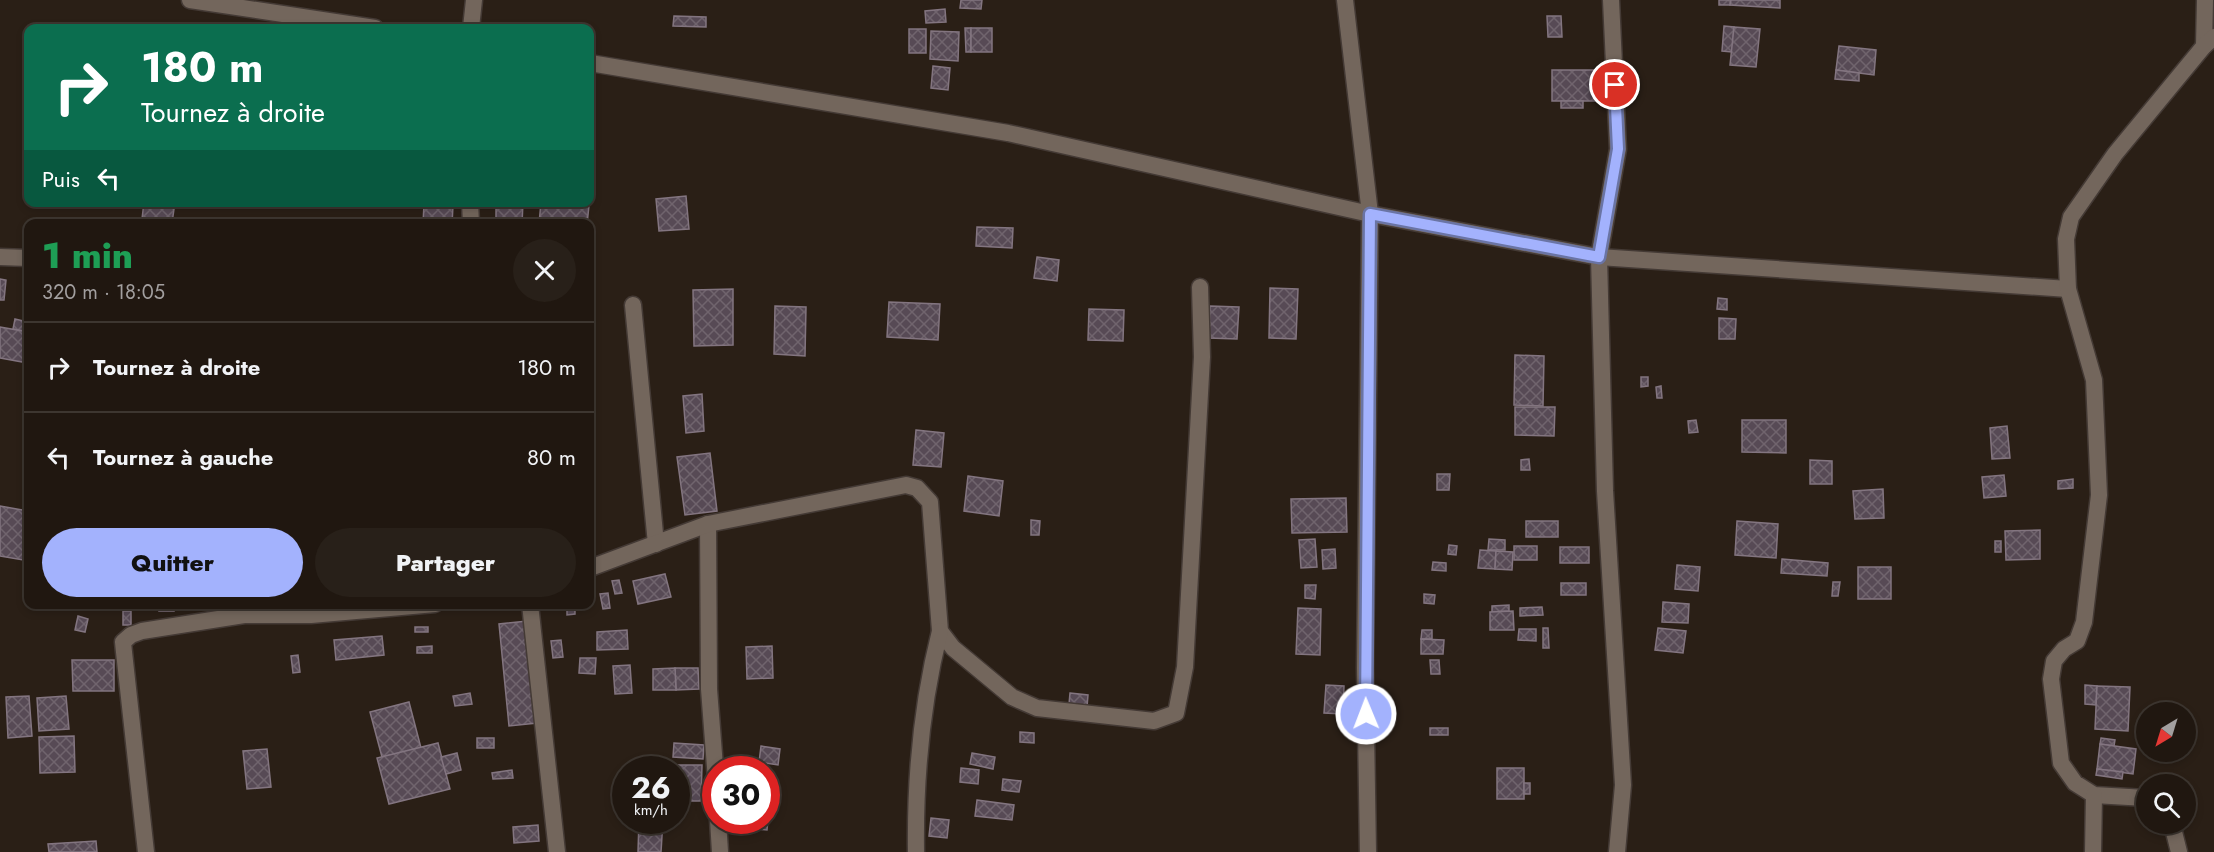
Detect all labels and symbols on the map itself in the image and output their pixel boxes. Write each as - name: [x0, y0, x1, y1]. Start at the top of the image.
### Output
- pin: [1589, 59, 1640, 110]
- position arrow: [1334, 682, 1398, 746]
- north arrow: [2136, 702, 2196, 762]
- speed limit sign: 30: [702, 756, 780, 834]

